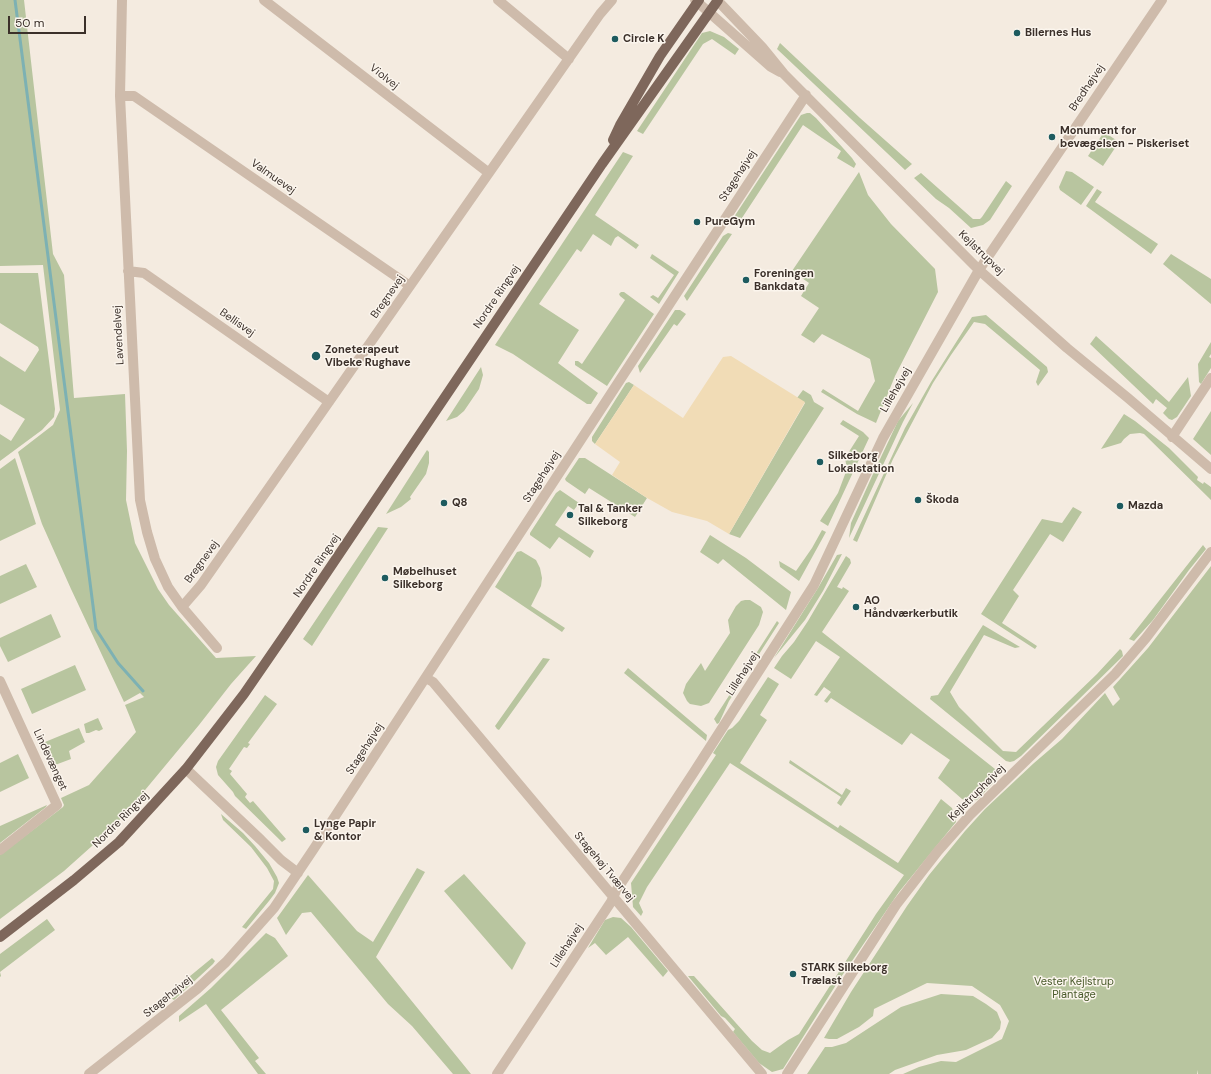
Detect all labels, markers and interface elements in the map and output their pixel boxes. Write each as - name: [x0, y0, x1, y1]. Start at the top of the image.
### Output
- scale bar: [10, 8, 88, 34]
- text: 50 m: [15, 15, 44, 31]
- place label: Bilernes Hus: [1025, 26, 1091, 40]
- marker: Bilernes Hus: [1012, 28, 1022, 38]
- place label: Circle K: [623, 32, 665, 46]
- marker: Circle K: [610, 34, 620, 44]
- street label: Violvej: [367, 62, 401, 92]
- street label: Bredhøjvej: [1067, 62, 1107, 114]
- place label: Monument for bevægelsen - Piskeriset: [1060, 124, 1189, 150]
- marker: Monument for bevægelsen - Piskeriset: [1047, 132, 1057, 142]
- street label: Stagehøjvej: [716, 148, 760, 204]
- street label: Valmuevej: [248, 157, 298, 197]
- place label: PureGym: [705, 215, 755, 229]
- marker: PureGym: [692, 217, 702, 227]
- street label: Kejlstrupvej: [955, 228, 1007, 278]
- street label: Nordre Ringvej: [471, 263, 523, 331]
- place label: Foreningen Bankdata: [754, 267, 814, 293]
- street label: Bregnevej: [368, 273, 408, 321]
- marker: Foreningen Bankdata: [741, 275, 751, 285]
- street label: Lavendelvej: [111, 305, 127, 365]
- street label: Bellisvej: [217, 306, 257, 340]
- place label: Zoneterapeut Vibeke Rughave: [325, 343, 411, 369]
- marker: Zoneterapeut Vibeke Rughave: [310, 350, 322, 362]
- street label: Lillehøjvej: [878, 365, 914, 415]
- street label: Stagehøjvej: [520, 449, 564, 505]
- place label: Silkeborg Lokalstation: [828, 449, 894, 475]
- marker: Silkeborg Lokalstation: [815, 457, 825, 467]
- place label: Škoda: [926, 493, 959, 507]
- marker: Škoda: [913, 495, 923, 505]
- place label: Q8: [452, 496, 468, 510]
- marker: Q8: [439, 498, 449, 508]
- place label: Mazda: [1128, 499, 1163, 513]
- marker: Mazda: [1115, 501, 1125, 511]
- place label: Tal & Tanker Silkeborg: [578, 502, 643, 528]
- marker: Tal & Tanker Silkeborg: [565, 510, 575, 520]
- street label: Nordre Ringvej: [291, 532, 343, 600]
- street label: Bregnevej: [182, 538, 222, 586]
- place label: Møbelhuset Silkeborg: [393, 565, 457, 591]
- marker: Møbelhuset Silkeborg: [380, 573, 390, 583]
- place label: AO Håndværkerbutik: [864, 594, 958, 620]
- marker: AO Håndværkerbutik: [851, 602, 861, 612]
- street label: Lillehøjvej: [724, 650, 762, 698]
- street label: Stagehøjvej: [343, 721, 387, 777]
- street label: Lindevænget: [30, 727, 70, 793]
- street label: Kejlstruphøjvej: [946, 762, 1008, 824]
- street label: Nordre Ringvej: [90, 789, 152, 851]
- place label: Lynge Papir & Kontor: [314, 817, 376, 843]
- marker: Lynge Papir & Kontor: [301, 825, 311, 835]
- street label: Stagehøj Tværvej: [571, 829, 637, 905]
- street label: Lillehøjvej: [548, 922, 586, 970]
- place label: STARK Silkeborg Trælast: [801, 961, 888, 987]
- marker: STARK Silkeborg Trælast: [788, 969, 798, 979]
- street label: Stagehøjvej: [141, 973, 195, 1021]
- park label: Vester Kejlstrup Plantage: [1034, 975, 1114, 1001]

